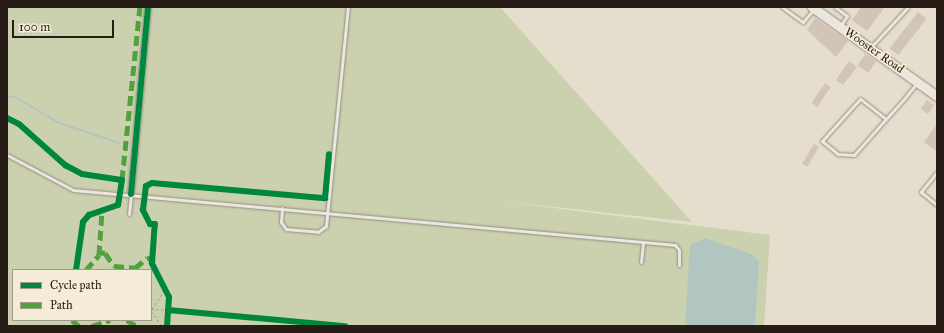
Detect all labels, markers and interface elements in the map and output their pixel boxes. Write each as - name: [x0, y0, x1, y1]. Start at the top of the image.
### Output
- scale bar: [14, 12, 116, 38]
- text: 100 m: [19, 20, 50, 34]
- street label: Wooster Road: [841, 25, 907, 77]
- legend: [12, 269, 152, 321]
- text: Cycle path: [50, 278, 102, 292]
- text: Path: [50, 298, 73, 312]

